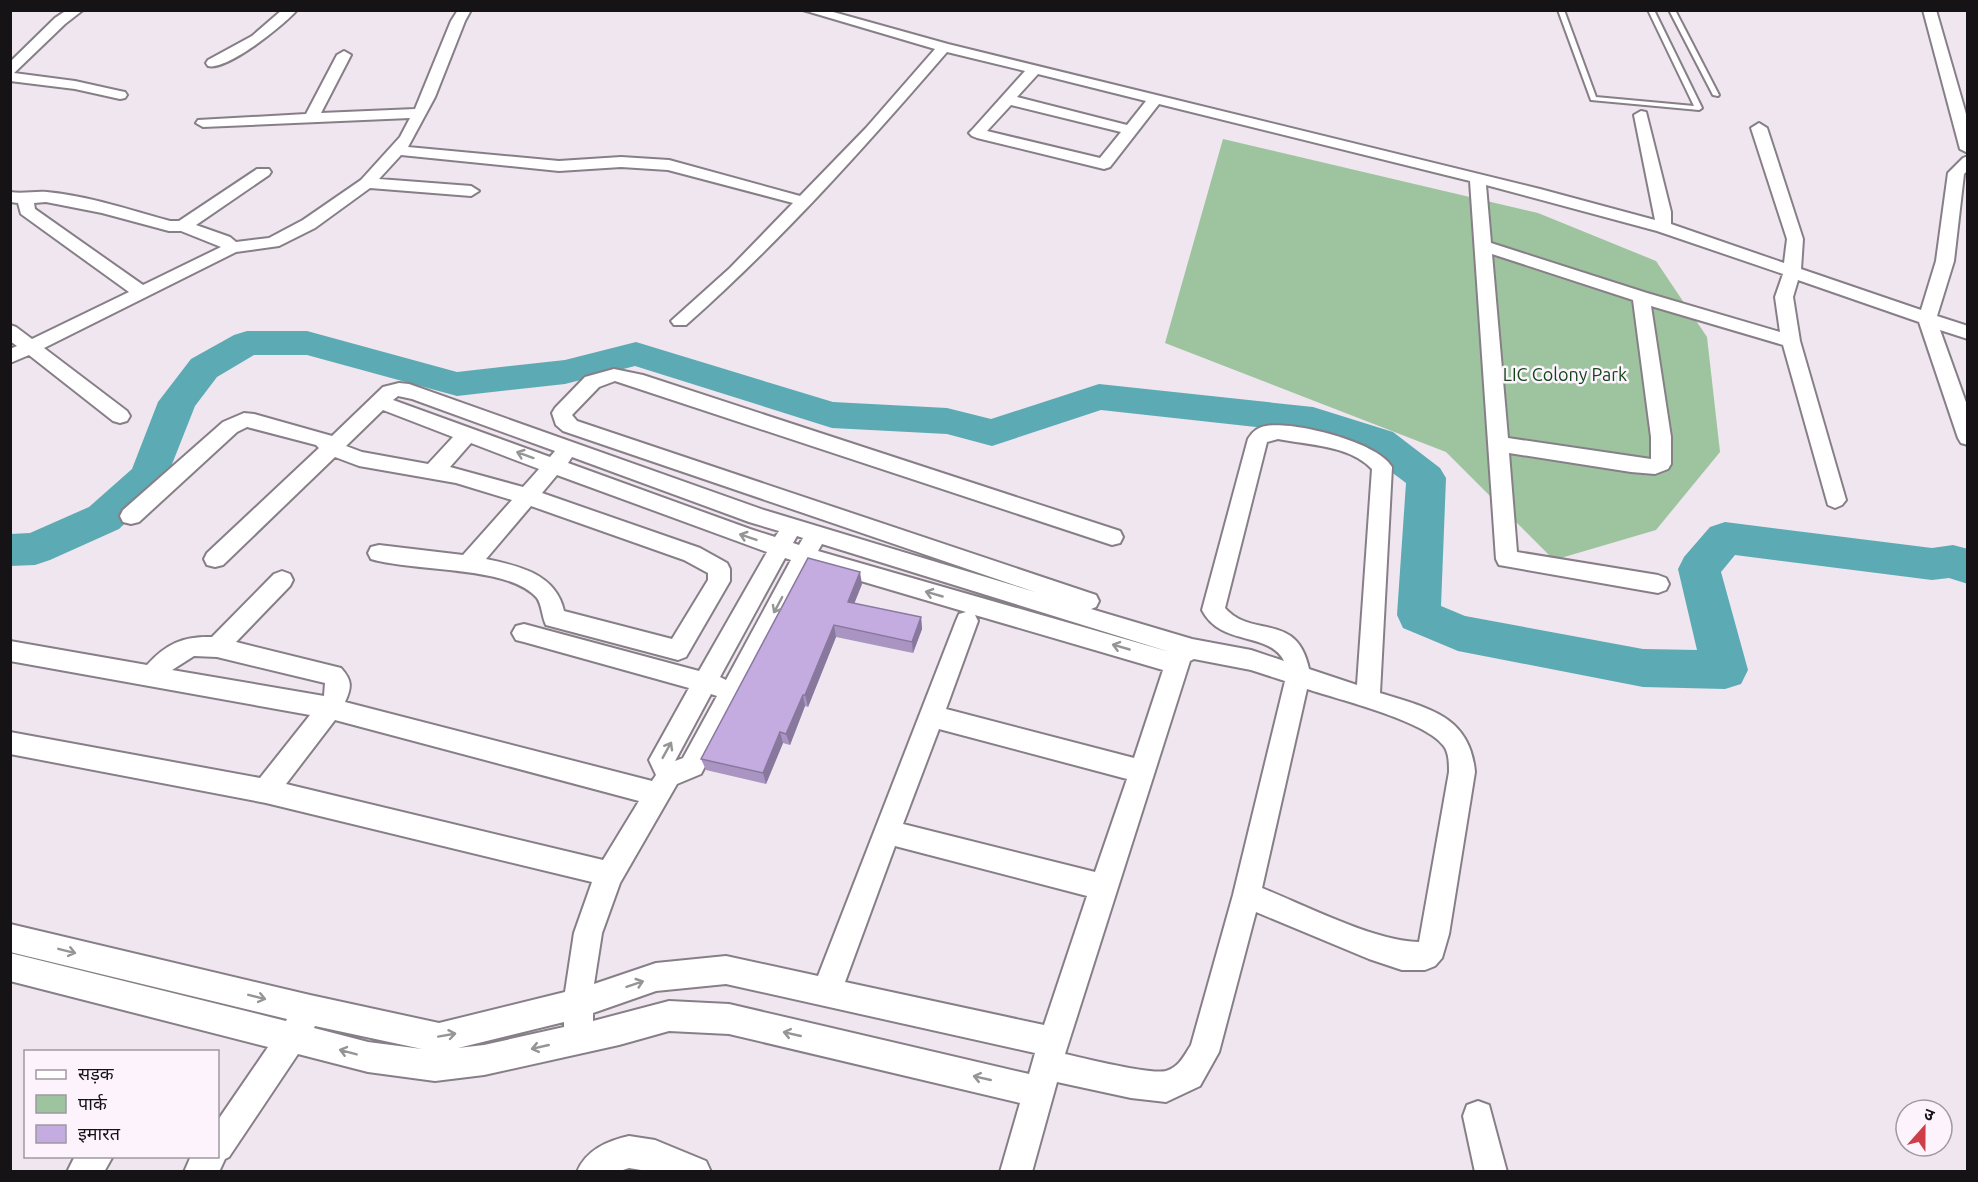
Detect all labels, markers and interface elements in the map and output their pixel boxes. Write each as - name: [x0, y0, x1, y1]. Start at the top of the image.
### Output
- park label: LIC Colony Park: [1503, 364, 1627, 384]
- one-way arrow: [516, 449, 535, 460]
- one-way arrow: [739, 530, 758, 541]
- one-way arrow: [925, 587, 944, 599]
- one-way arrow: [772, 596, 784, 614]
- one-way arrow: [1112, 641, 1131, 653]
- one-way arrow: [662, 742, 673, 760]
- one-way arrow: [58, 946, 77, 958]
- one-way arrow: [625, 978, 644, 989]
- one-way arrow: [247, 992, 266, 1003]
- one-way arrow: [783, 1027, 802, 1039]
- one-way arrow: [437, 1030, 456, 1041]
- one-way arrow: [531, 1042, 550, 1054]
- one-way arrow: [339, 1046, 358, 1057]
- legend: [24, 1050, 219, 1158]
- text: सड़क: [78, 1063, 115, 1084]
- one-way arrow: [973, 1072, 992, 1084]
- text: पार्क: [78, 1093, 108, 1113]
- north arrow: [1894, 1098, 1954, 1158]
- text: उ: [1922, 1104, 1938, 1124]
- text: इमारत: [78, 1123, 121, 1143]

